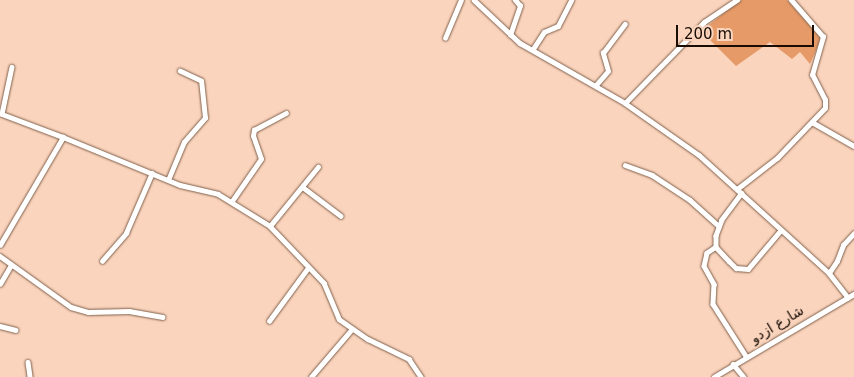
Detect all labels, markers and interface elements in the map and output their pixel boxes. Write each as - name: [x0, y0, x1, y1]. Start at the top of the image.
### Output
- scale bar: [679, 15, 816, 47]
- text: 200 m: [684, 25, 732, 43]
- street label: شارع ازدو: [747, 302, 807, 346]

